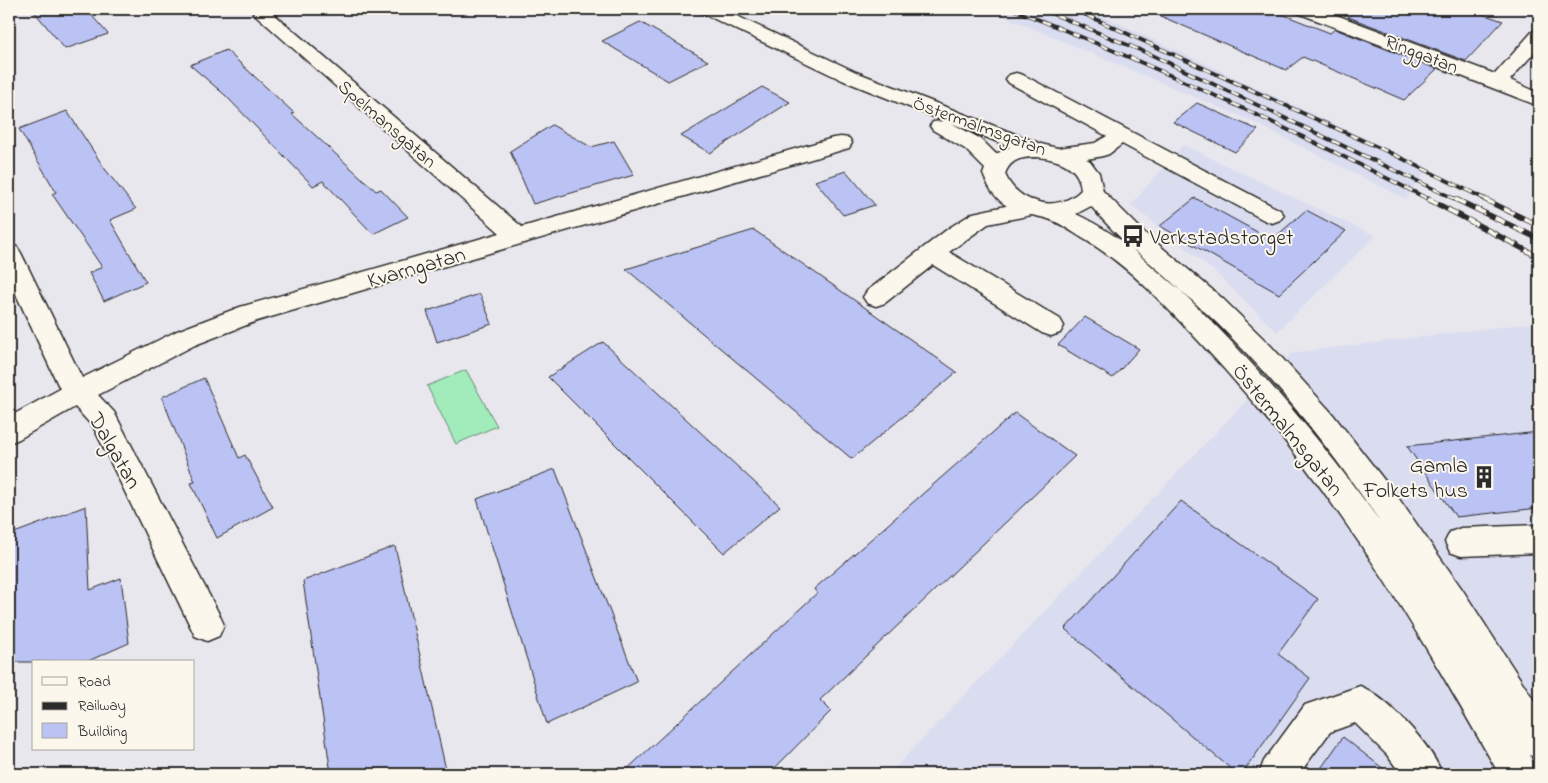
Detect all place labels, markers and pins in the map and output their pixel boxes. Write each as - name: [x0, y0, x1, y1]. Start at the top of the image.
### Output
- bus stop icon: Verkstadstorget: [1120, 223, 1146, 249]
- place label: Verkstadstorget: [1149, 223, 1294, 256]
- place label: Gamla Folkets hus: [1362, 451, 1468, 508]
- building icon: Gamla Folkets hus: [1471, 464, 1497, 490]

